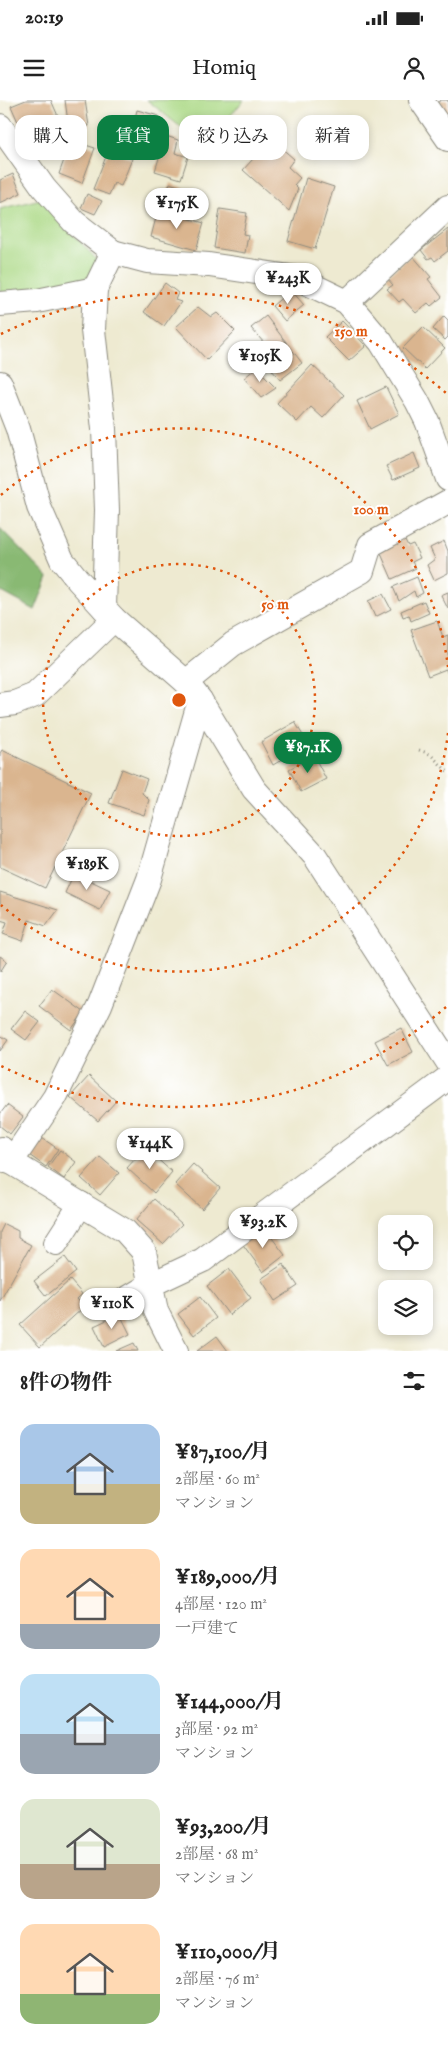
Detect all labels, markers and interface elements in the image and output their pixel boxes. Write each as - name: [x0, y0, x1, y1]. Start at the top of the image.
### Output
- text: 20:19: [25, 6, 64, 30]
- icon: menu: [20, 54, 48, 82]
- text: Homiq: [192, 54, 256, 82]
- icon: person: [400, 54, 428, 82]
- chip: 購入: [15, 115, 87, 160]
- chip: 賃貸: [97, 115, 169, 160]
- chip: 絞り込み: [179, 115, 287, 160]
- chip: 新着: [297, 115, 369, 160]
- pin: ¥175K: [142, 188, 212, 230]
- text: ¥175K: [156, 194, 198, 214]
- pin: ¥243K: [253, 262, 323, 305]
- text: ¥243K: [266, 269, 310, 289]
- text: 150 m: [334, 322, 368, 341]
- pin: ¥105K: [225, 340, 295, 383]
- text: ¥105K: [239, 347, 281, 367]
- text: 100 m: [353, 500, 389, 519]
- text: 50 m: [261, 595, 289, 614]
- centre of rings: [170, 691, 188, 709]
- pin: ¥87.1K: [267, 732, 349, 774]
- text: ¥87.1K: [285, 738, 331, 758]
- pin: ¥189K: [52, 848, 122, 891]
- text: ¥189K: [66, 855, 108, 875]
- pin: ¥144K: [115, 1128, 185, 1170]
- text: ¥144K: [128, 1134, 172, 1154]
- pin: ¥93.2K: [222, 1206, 304, 1249]
- text: ¥93.2K: [239, 1213, 287, 1233]
- map controls: [378, 1215, 433, 1335]
- button: locate: [378, 1215, 433, 1270]
- button: layers: [378, 1280, 433, 1335]
- pin: ¥110K: [77, 1288, 147, 1330]
- text: ¥110K: [91, 1294, 133, 1314]
- icon: filters: [400, 1367, 428, 1395]
- text: 8件の物件: [20, 1370, 112, 1397]
- text: ¥87,100/月: [175, 1439, 270, 1466]
- icon: home: [60, 1444, 120, 1504]
- text: 2部屋 · 60 m²: [175, 1470, 260, 1490]
- text: マンション: [175, 1494, 254, 1514]
- text: ¥189,000/月: [175, 1564, 280, 1591]
- icon: home: [60, 1569, 120, 1629]
- text: 4部屋 · 120 m²: [175, 1595, 267, 1615]
- text: 一戸建て: [175, 1619, 239, 1639]
- text: ¥144,000/月: [175, 1689, 284, 1716]
- icon: home: [60, 1694, 120, 1754]
- text: 3部屋 · 92 m²: [175, 1720, 258, 1740]
- text: マンション: [175, 1744, 254, 1764]
- text: ¥93,200/月: [175, 1814, 272, 1841]
- icon: home: [60, 1819, 120, 1879]
- text: 2部屋 · 68 m²: [175, 1845, 258, 1865]
- text: マンション: [175, 1869, 254, 1889]
- text: ¥110,000/月: [175, 1939, 281, 1966]
- icon: home: [60, 1944, 120, 2004]
- text: 2部屋 · 76 m²: [175, 1970, 260, 1990]
- text: マンション: [175, 1994, 254, 2014]

